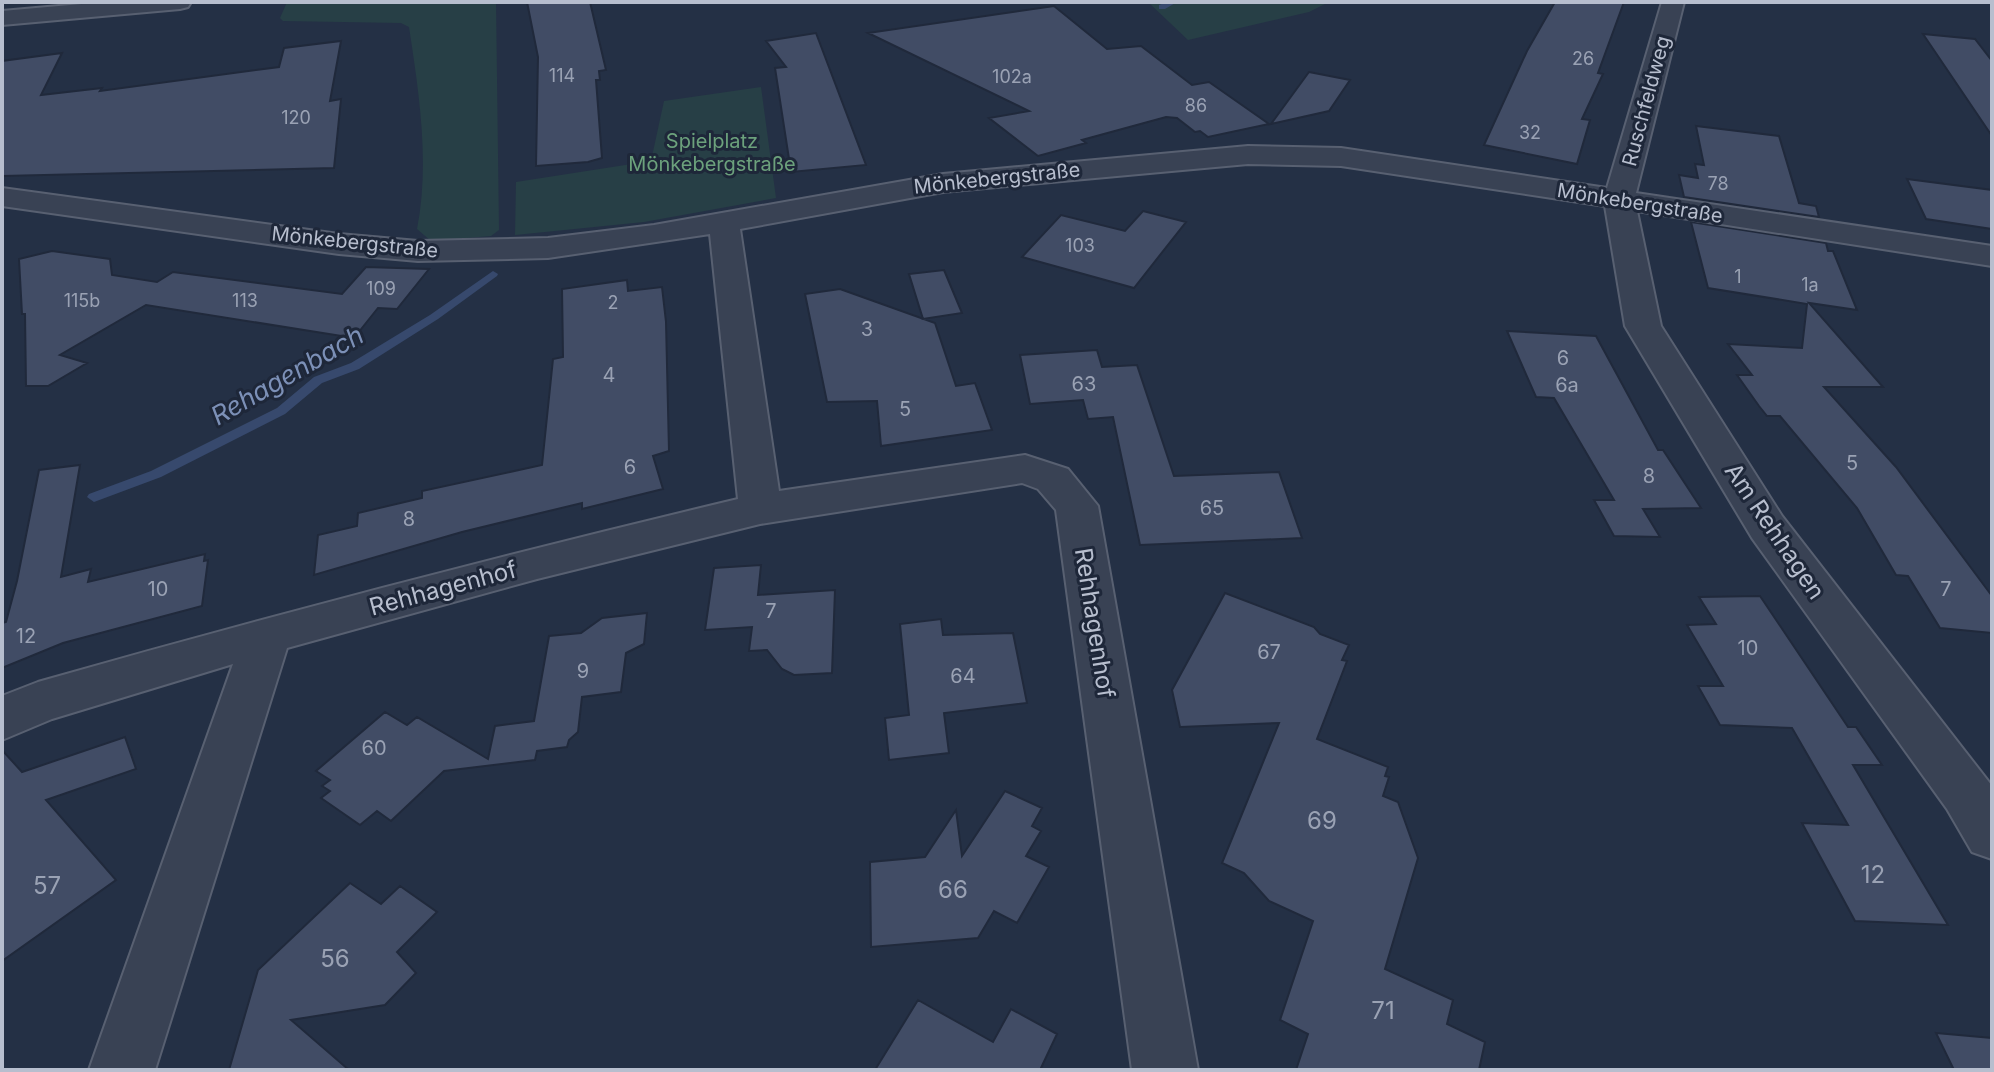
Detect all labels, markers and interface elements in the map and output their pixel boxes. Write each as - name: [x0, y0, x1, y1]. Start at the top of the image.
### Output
- street label: Ruschfeldweg: [1617, 33, 1675, 169]
- house number: 26: [1572, 48, 1594, 69]
- house number: 114: [549, 65, 575, 86]
- house number: 102a: [992, 66, 1032, 87]
- house number: 86: [1185, 95, 1207, 116]
- house number: 120: [281, 107, 311, 128]
- house number: 32: [1519, 122, 1541, 143]
- park label: Spielplatz Mönkebergstraße: [628, 129, 796, 176]
- street label: Mönkebergstraße: [913, 157, 1081, 199]
- house number: 78: [1707, 173, 1729, 194]
- street label: Mönkebergstraße: [1556, 178, 1724, 228]
- street label: Mönkebergstraße: [271, 221, 439, 263]
- house number: 103: [1065, 235, 1095, 256]
- house number: 1: [1734, 266, 1742, 287]
- house number: 1a: [1801, 274, 1819, 295]
- house number: 109: [366, 278, 396, 299]
- house number: 115b: [64, 290, 100, 311]
- house number: 113: [232, 290, 258, 311]
- house number: 2: [608, 292, 618, 313]
- house number: 3: [861, 317, 873, 341]
- water label: Rehagenbach: [205, 319, 369, 431]
- house number: 6: [1557, 346, 1569, 370]
- house number: 4: [603, 363, 615, 387]
- house number: 63: [1072, 372, 1096, 396]
- house number: 6a: [1555, 373, 1579, 397]
- house number: 5: [899, 397, 911, 421]
- house number: 5: [1846, 451, 1858, 475]
- house number: 6: [624, 455, 636, 479]
- street label: Am Rehhagen: [1719, 457, 1831, 605]
- house number: 8: [1643, 464, 1655, 488]
- house number: 65: [1200, 496, 1224, 520]
- house number: 8: [403, 507, 415, 531]
- street label: Rehhagenhof: [1069, 546, 1121, 700]
- street label: Rehhagenhof: [366, 554, 520, 622]
- house number: 10: [148, 577, 168, 601]
- house number: 7: [1940, 577, 1952, 601]
- house number: 7: [765, 599, 777, 623]
- house number: 12: [16, 624, 36, 648]
- house number: 10: [1738, 636, 1758, 660]
- house number: 67: [1257, 640, 1281, 664]
- house number: 9: [577, 659, 589, 683]
- house number: 64: [950, 664, 976, 688]
- house number: 60: [361, 736, 387, 760]
- house number: 69: [1307, 806, 1337, 835]
- house number: 12: [1861, 860, 1885, 889]
- house number: 57: [33, 871, 61, 900]
- house number: 66: [938, 875, 968, 904]
- house number: 56: [320, 944, 350, 973]
- house number: 71: [1371, 996, 1395, 1025]

